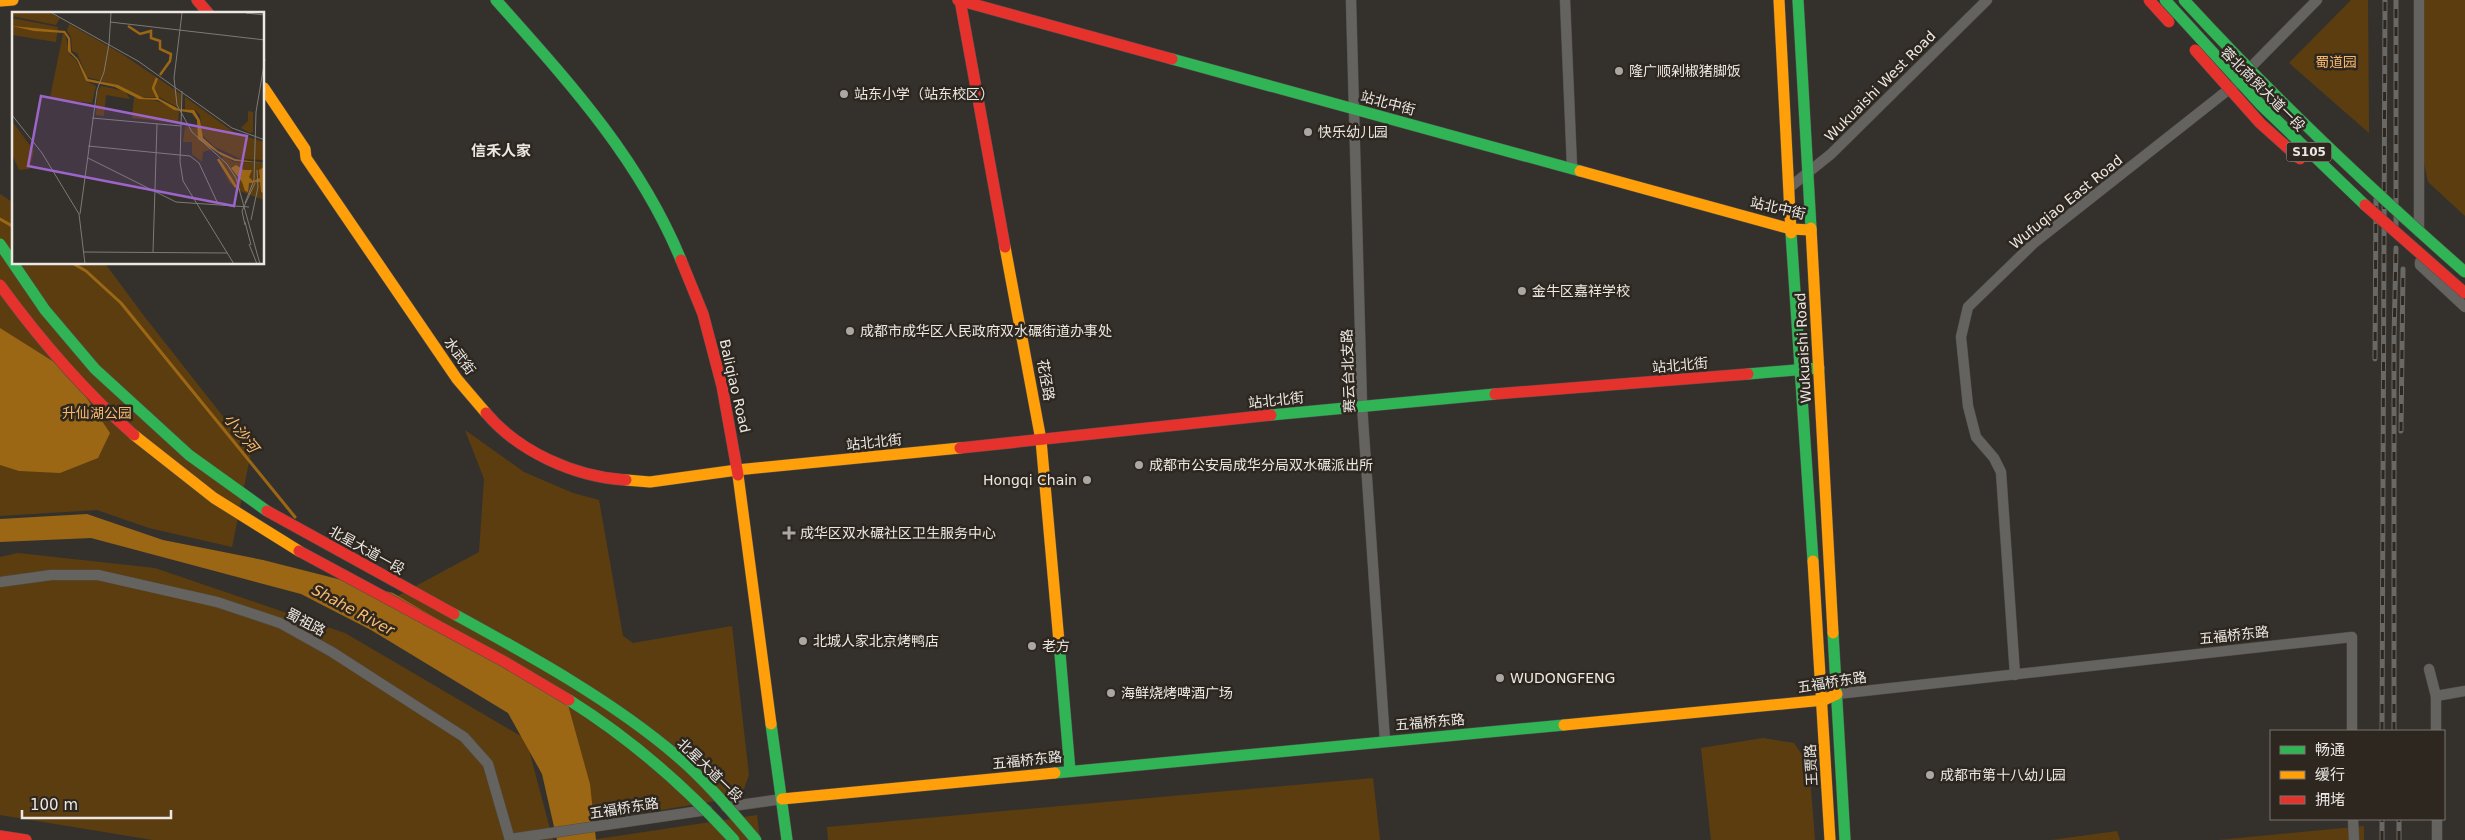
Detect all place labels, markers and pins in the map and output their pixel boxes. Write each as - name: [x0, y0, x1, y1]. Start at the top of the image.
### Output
- place label: 隆广顺剁椒猪脚饭: [1629, 63, 1741, 79]
- marker: 隆广顺剁椒猪脚饭: [1613, 65, 1625, 77]
- place label: 站东小学（站东校区）: [854, 86, 994, 102]
- marker: 站东小学（站东校区）: [838, 88, 850, 100]
- place label: 快乐幼儿园: [1318, 124, 1388, 140]
- marker: 快乐幼儿园: [1302, 126, 1314, 138]
- place label: 金牛区嘉祥学校: [1532, 283, 1630, 299]
- marker: 金牛区嘉祥学校: [1516, 285, 1528, 297]
- place label: 成都市成华区人民政府双水碾街道办事处: [860, 323, 1112, 339]
- marker: 成都市成华区人民政府双水碾街道办事处: [844, 325, 856, 337]
- place label: 成都市公安局成华分局双水碾派出所: [1149, 457, 1373, 473]
- marker: 成都市公安局成华分局双水碾派出所: [1133, 459, 1145, 471]
- place label: Hongqi Chain: [983, 472, 1077, 488]
- marker: Hongqi Chain: [1081, 474, 1093, 486]
- place label: 成华区双水碾社区卫生服务中心: [800, 525, 996, 541]
- marker: 成华区双水碾社区卫生服务中心: [782, 526, 796, 540]
- place label: 北城人家北京烤鸭店: [813, 633, 939, 649]
- marker: 北城人家北京烤鸭店: [797, 635, 809, 647]
- place label: 老方: [1042, 638, 1070, 654]
- marker: 老方: [1026, 640, 1038, 652]
- place label: WUDONGFENG: [1510, 670, 1615, 686]
- marker: WUDONGFENG: [1494, 672, 1506, 684]
- place label: 海鲜烧烤啤酒广场: [1121, 685, 1233, 701]
- marker: 海鲜烧烤啤酒广场: [1105, 687, 1117, 699]
- place label: 成都市第十八幼儿园: [1940, 767, 2066, 783]
- marker: 成都市第十八幼儿园: [1924, 769, 1936, 781]

